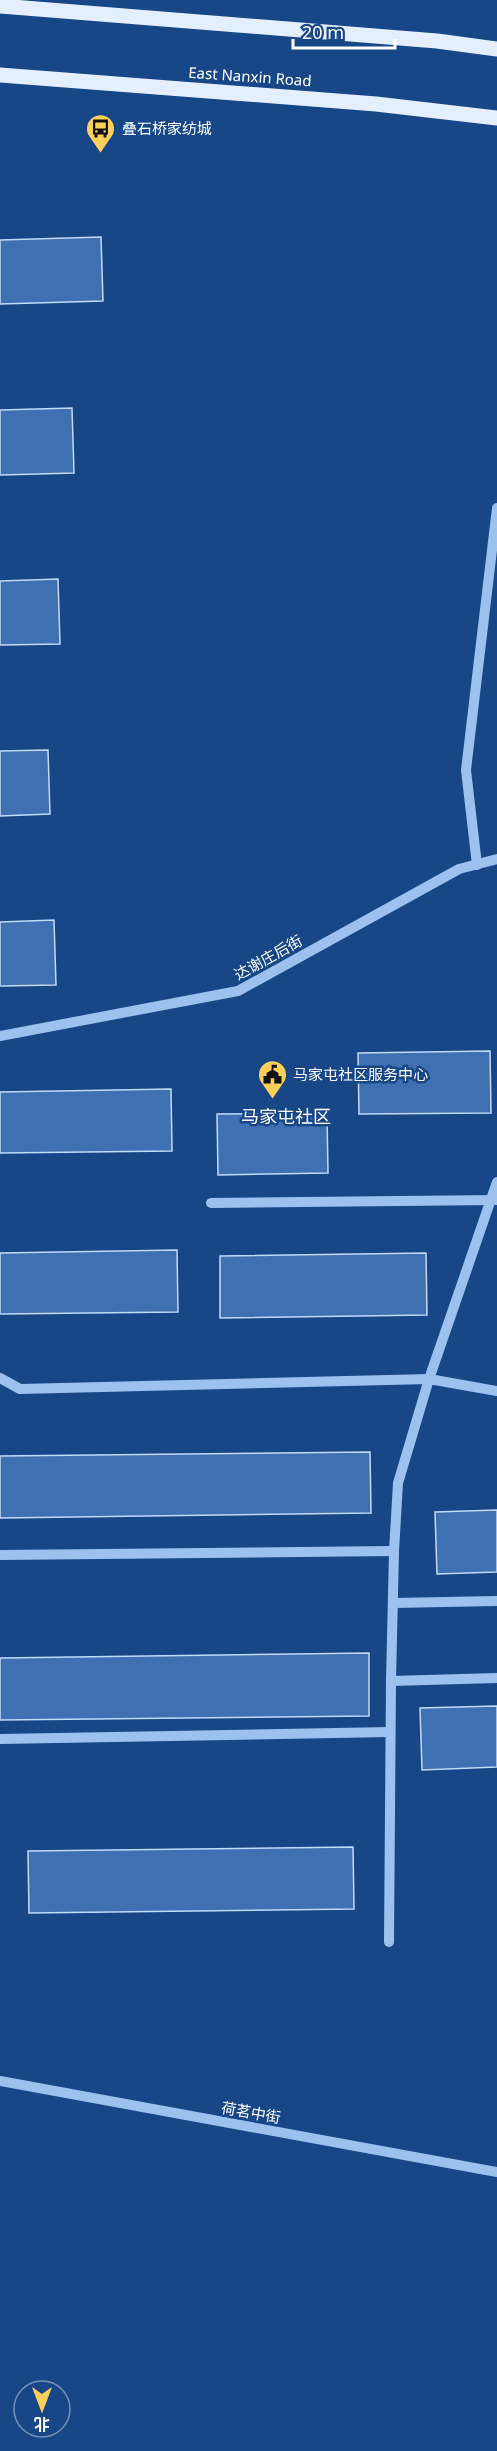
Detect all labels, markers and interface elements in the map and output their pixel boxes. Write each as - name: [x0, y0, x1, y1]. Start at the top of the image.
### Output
- scale bar: [293, 12, 395, 50]
- text: 20 m: [302, 20, 344, 44]
- street label: East Nanxin Road: [188, 62, 312, 90]
- bus stop icon: 叠石桥家纺城: [85, 112, 117, 154]
- place label: 叠石桥家纺城: [122, 118, 212, 138]
- street label: 达谢庄后街: [230, 930, 306, 984]
- public building icon: 马家屯社区服务中心: [256, 1058, 288, 1100]
- place label: 马家屯社区服务中心: [293, 1064, 428, 1084]
- district label: 马家屯社区: [241, 1104, 331, 1128]
- street label: 荷茗中街: [220, 2097, 282, 2127]
- north arrow: [12, 2379, 72, 2439]
- text: 北: [34, 2413, 50, 2435]

